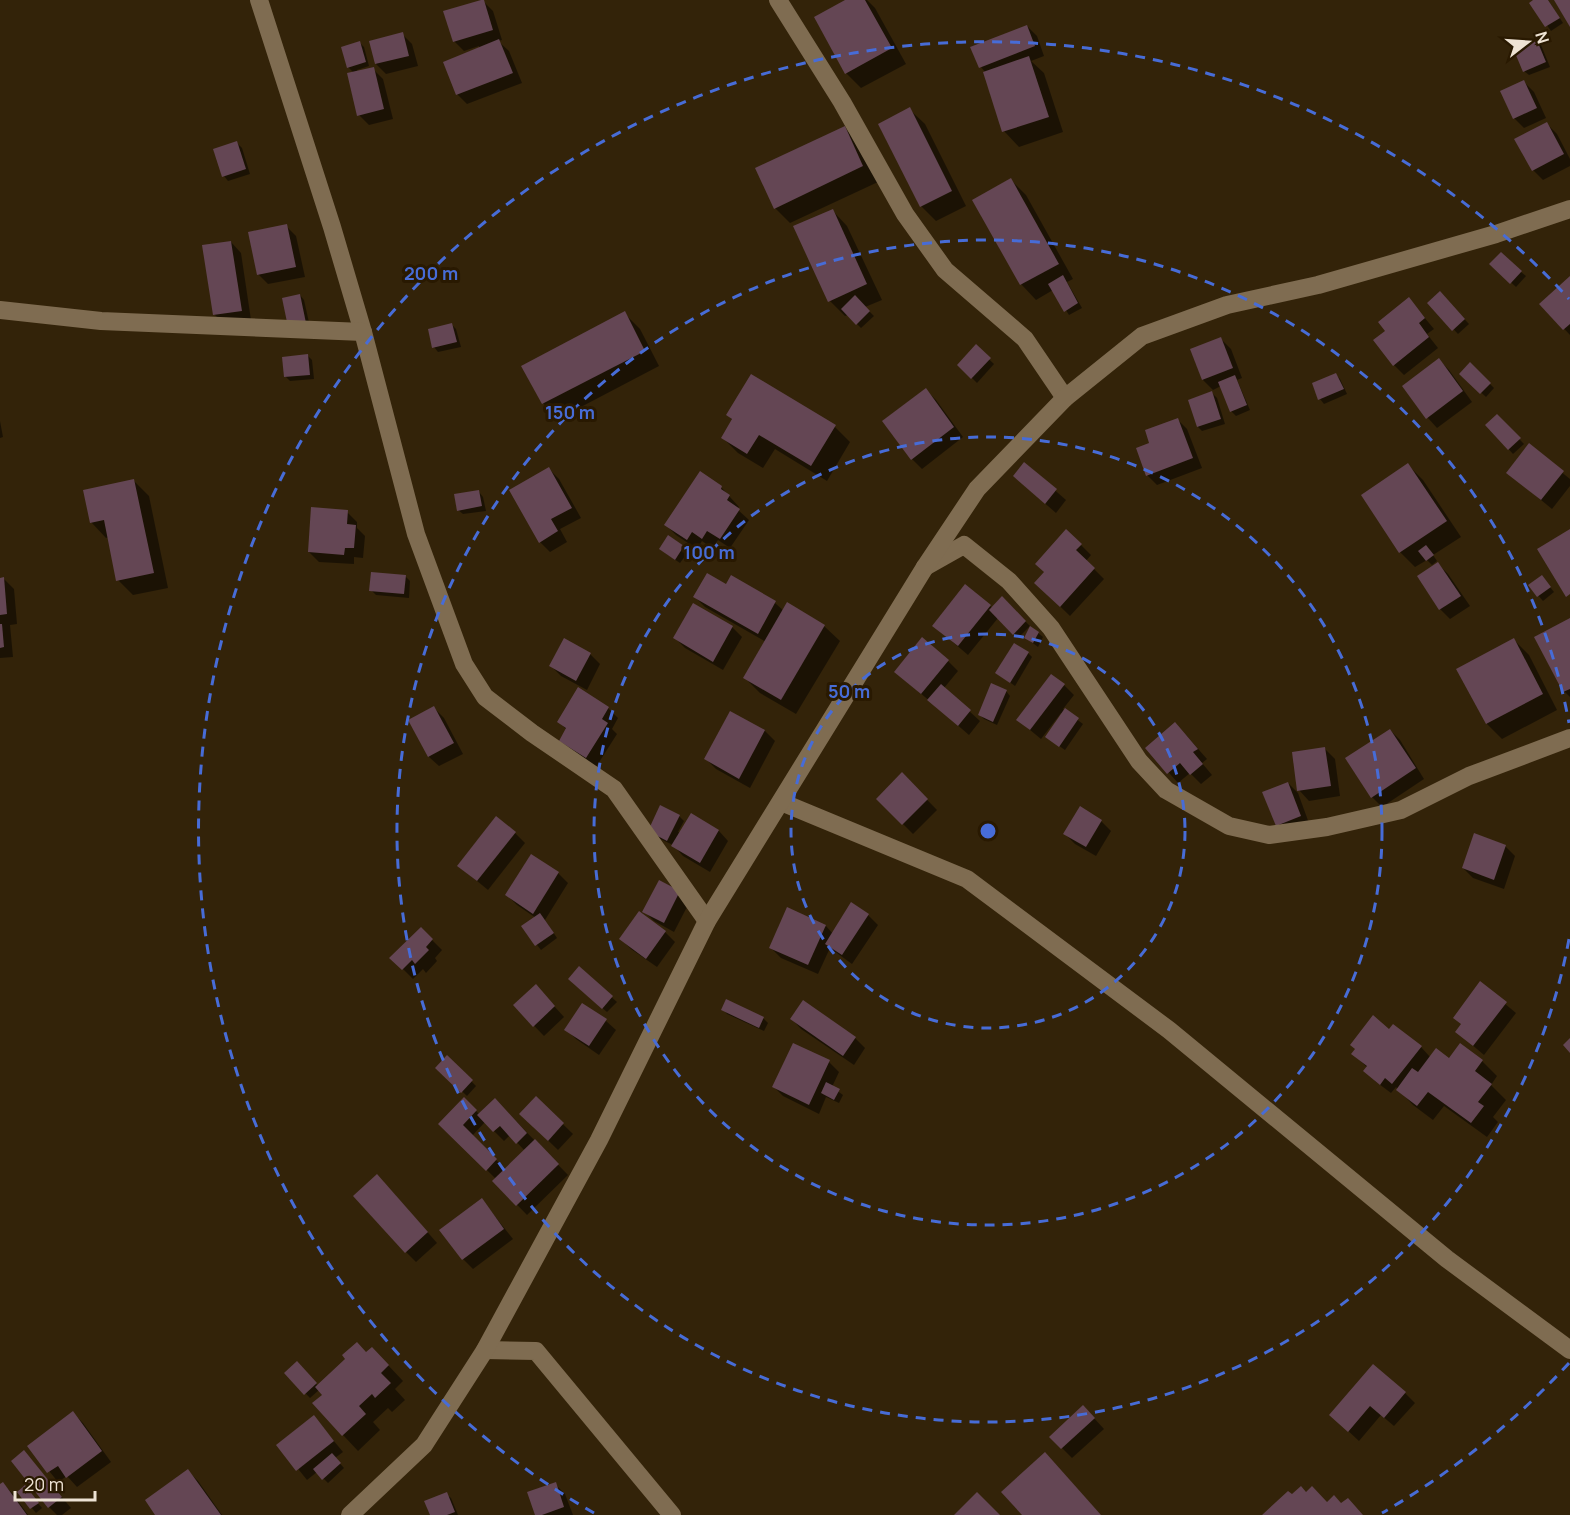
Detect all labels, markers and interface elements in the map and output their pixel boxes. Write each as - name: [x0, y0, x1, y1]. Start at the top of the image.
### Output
- north arrow: [1498, 12, 1558, 72]
- text: N: [1530, 29, 1555, 46]
- text: 200 m: [404, 261, 458, 285]
- text: 150 m: [545, 400, 595, 424]
- text: 100 m: [683, 540, 735, 564]
- text: 50 m: [828, 679, 870, 703]
- centre of rings: [978, 821, 998, 841]
- scale bar: [15, 1464, 94, 1502]
- text: 20 m: [24, 1472, 64, 1496]

